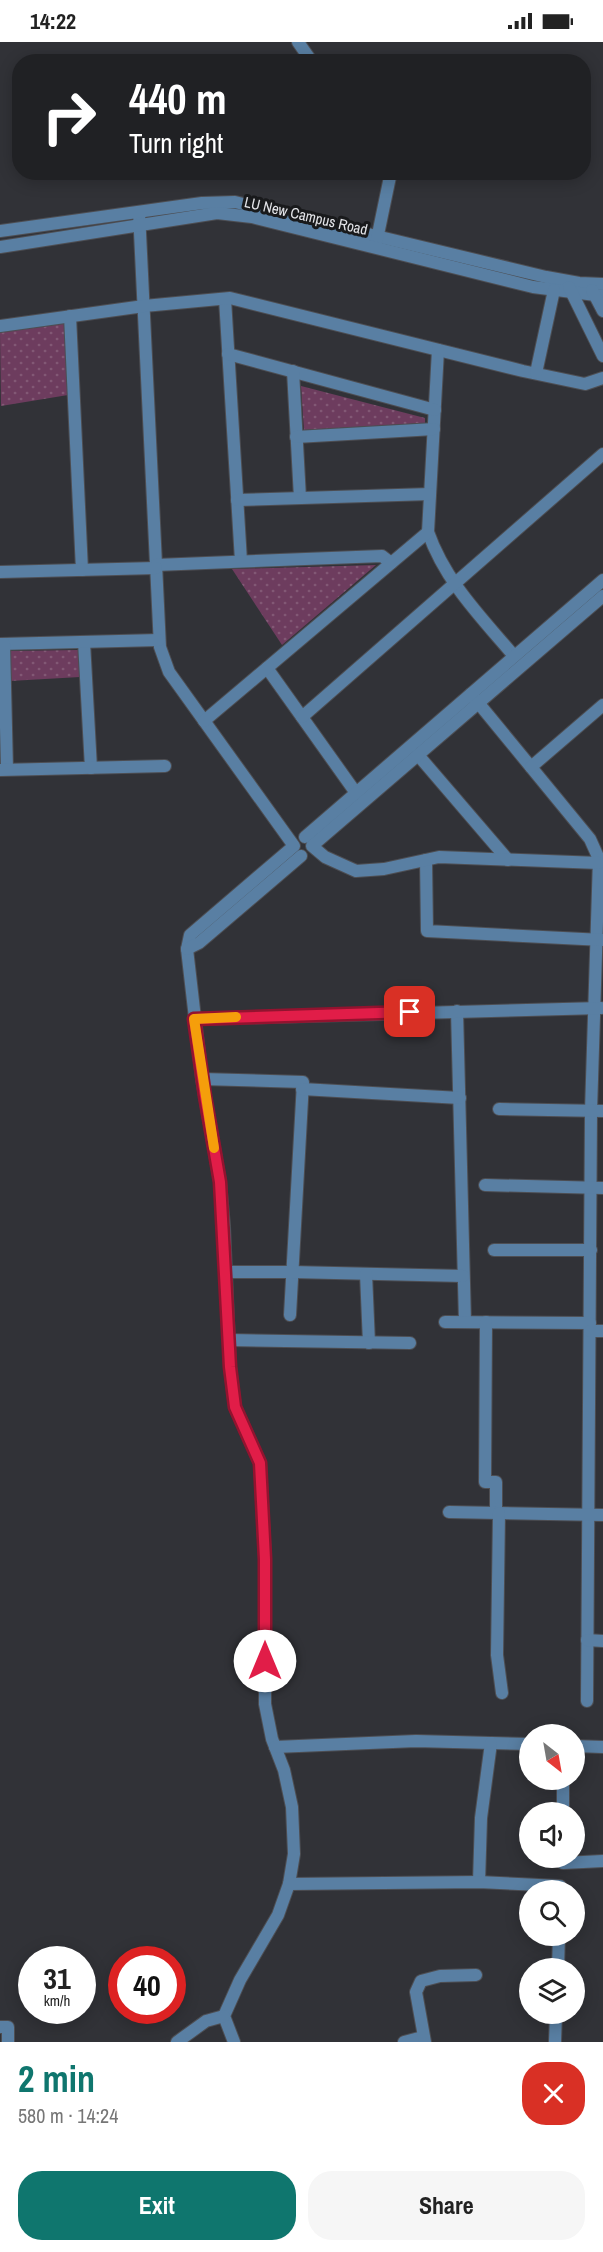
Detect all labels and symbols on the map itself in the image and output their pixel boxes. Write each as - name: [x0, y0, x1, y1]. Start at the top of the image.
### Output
- street label: LU New Campus Road: [242, 191, 370, 240]
- pin: [384, 986, 435, 1037]
- position arrow: [233, 1629, 297, 1693]
- north arrow: [519, 1724, 585, 1790]
- speed limit sign: 40: [108, 1946, 186, 2024]

